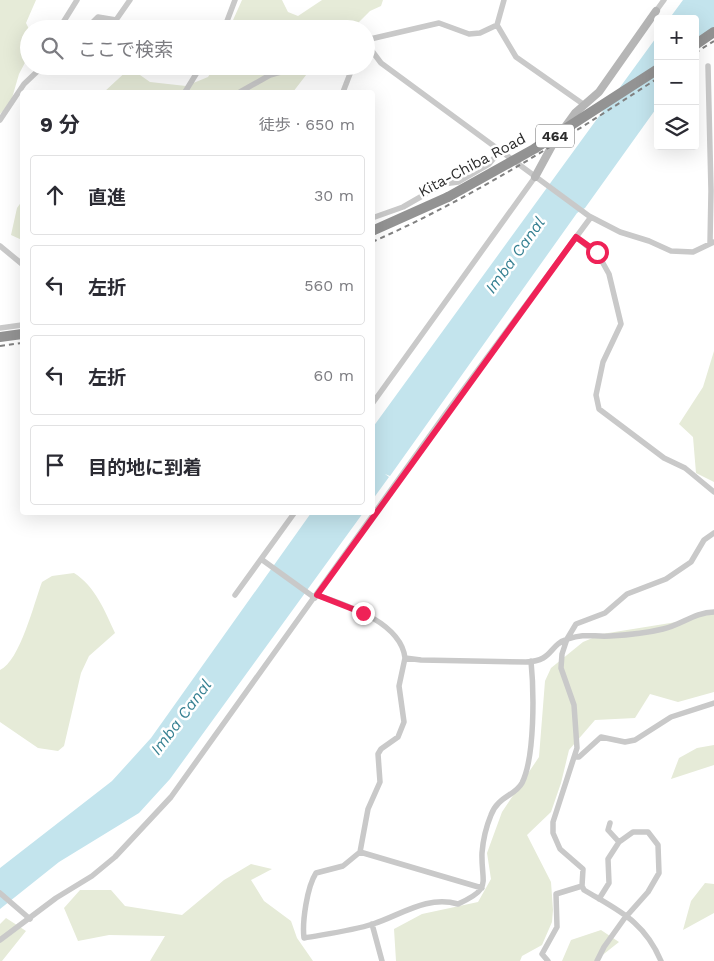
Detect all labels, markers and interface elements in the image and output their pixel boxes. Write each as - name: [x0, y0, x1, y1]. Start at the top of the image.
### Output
- map controls: [654, 15, 699, 150]
- button: +: [654, 15, 699, 60]
- search box: [20, 20, 375, 75]
- icon: search: [38, 34, 66, 62]
- text: ここで検索: [78, 38, 173, 61]
- button: −: [654, 60, 699, 105]
- button: layers: [654, 105, 699, 150]
- text: 9 分: [40, 112, 80, 137]
- text: 徒歩 · 650 m: [259, 115, 355, 134]
- road number: 464: [536, 124, 574, 148]
- street label: Kita-Chiba Road: [415, 129, 529, 201]
- icon: ahead: [41, 181, 69, 209]
- text: 直進: [88, 186, 126, 209]
- text: 30 m: [314, 186, 354, 205]
- water label: Imba Canal: [481, 213, 549, 297]
- route start: [586, 241, 609, 264]
- icon: left: [41, 271, 69, 299]
- text: 左折: [88, 276, 126, 299]
- text: 560 m: [304, 276, 354, 295]
- icon: left: [41, 361, 69, 389]
- text: 左折: [88, 366, 126, 389]
- text: 60 m: [314, 366, 354, 385]
- icon: arrive: [41, 451, 69, 479]
- text: 目的地に到着: [88, 456, 202, 479]
- route end: [352, 602, 375, 625]
- water label: Imba Canal: [147, 675, 216, 758]

